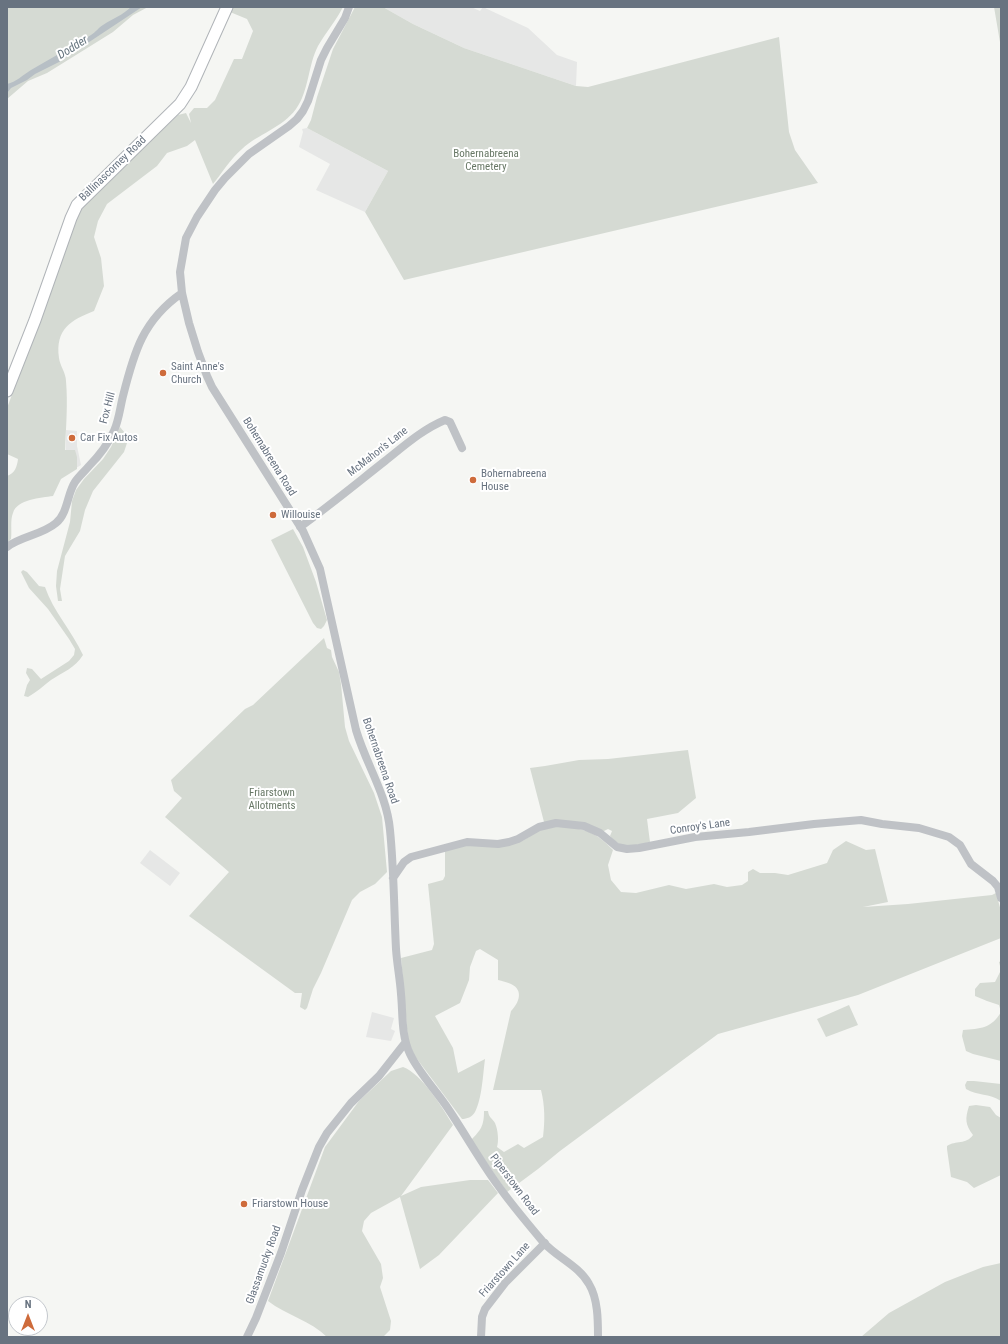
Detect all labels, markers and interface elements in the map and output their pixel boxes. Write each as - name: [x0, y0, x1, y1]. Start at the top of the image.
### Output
- water label: Dodder: [55, 33, 91, 63]
- street label: Ballinascorney Road: [77, 134, 149, 204]
- park label: Bohernabreena Cemetery: [453, 147, 519, 173]
- place label: Saint Anne's Church: [171, 360, 224, 386]
- marker: Saint Anne's Church: [158, 368, 168, 378]
- street label: Fox Hill: [97, 391, 119, 425]
- street label: Bohernabreena Road: [240, 415, 298, 499]
- street label: McMahon's Lane: [345, 424, 411, 480]
- place label: Car Fix Autos: [80, 431, 138, 445]
- marker: Car Fix Autos: [67, 433, 77, 443]
- place label: Bohernabreena House: [481, 467, 547, 493]
- marker: Bohernabreena House: [468, 475, 478, 485]
- place label: Willouise: [281, 508, 320, 522]
- marker: Willouise: [268, 510, 278, 520]
- street label: Bohernabreena Road: [359, 716, 401, 806]
- park label: Friarstown Allotments: [248, 786, 296, 812]
- street label: Conroy's Lane: [669, 816, 731, 838]
- street label: Piperstown Road: [487, 1152, 541, 1218]
- place label: Friarstown House: [252, 1197, 328, 1211]
- marker: Friarstown House: [239, 1199, 249, 1209]
- street label: Glassamucky Road: [244, 1224, 284, 1306]
- street label: Friarstown Lane: [477, 1240, 533, 1300]
- north arrow: [8, 1296, 48, 1336]
- text: N: [25, 1298, 31, 1311]

